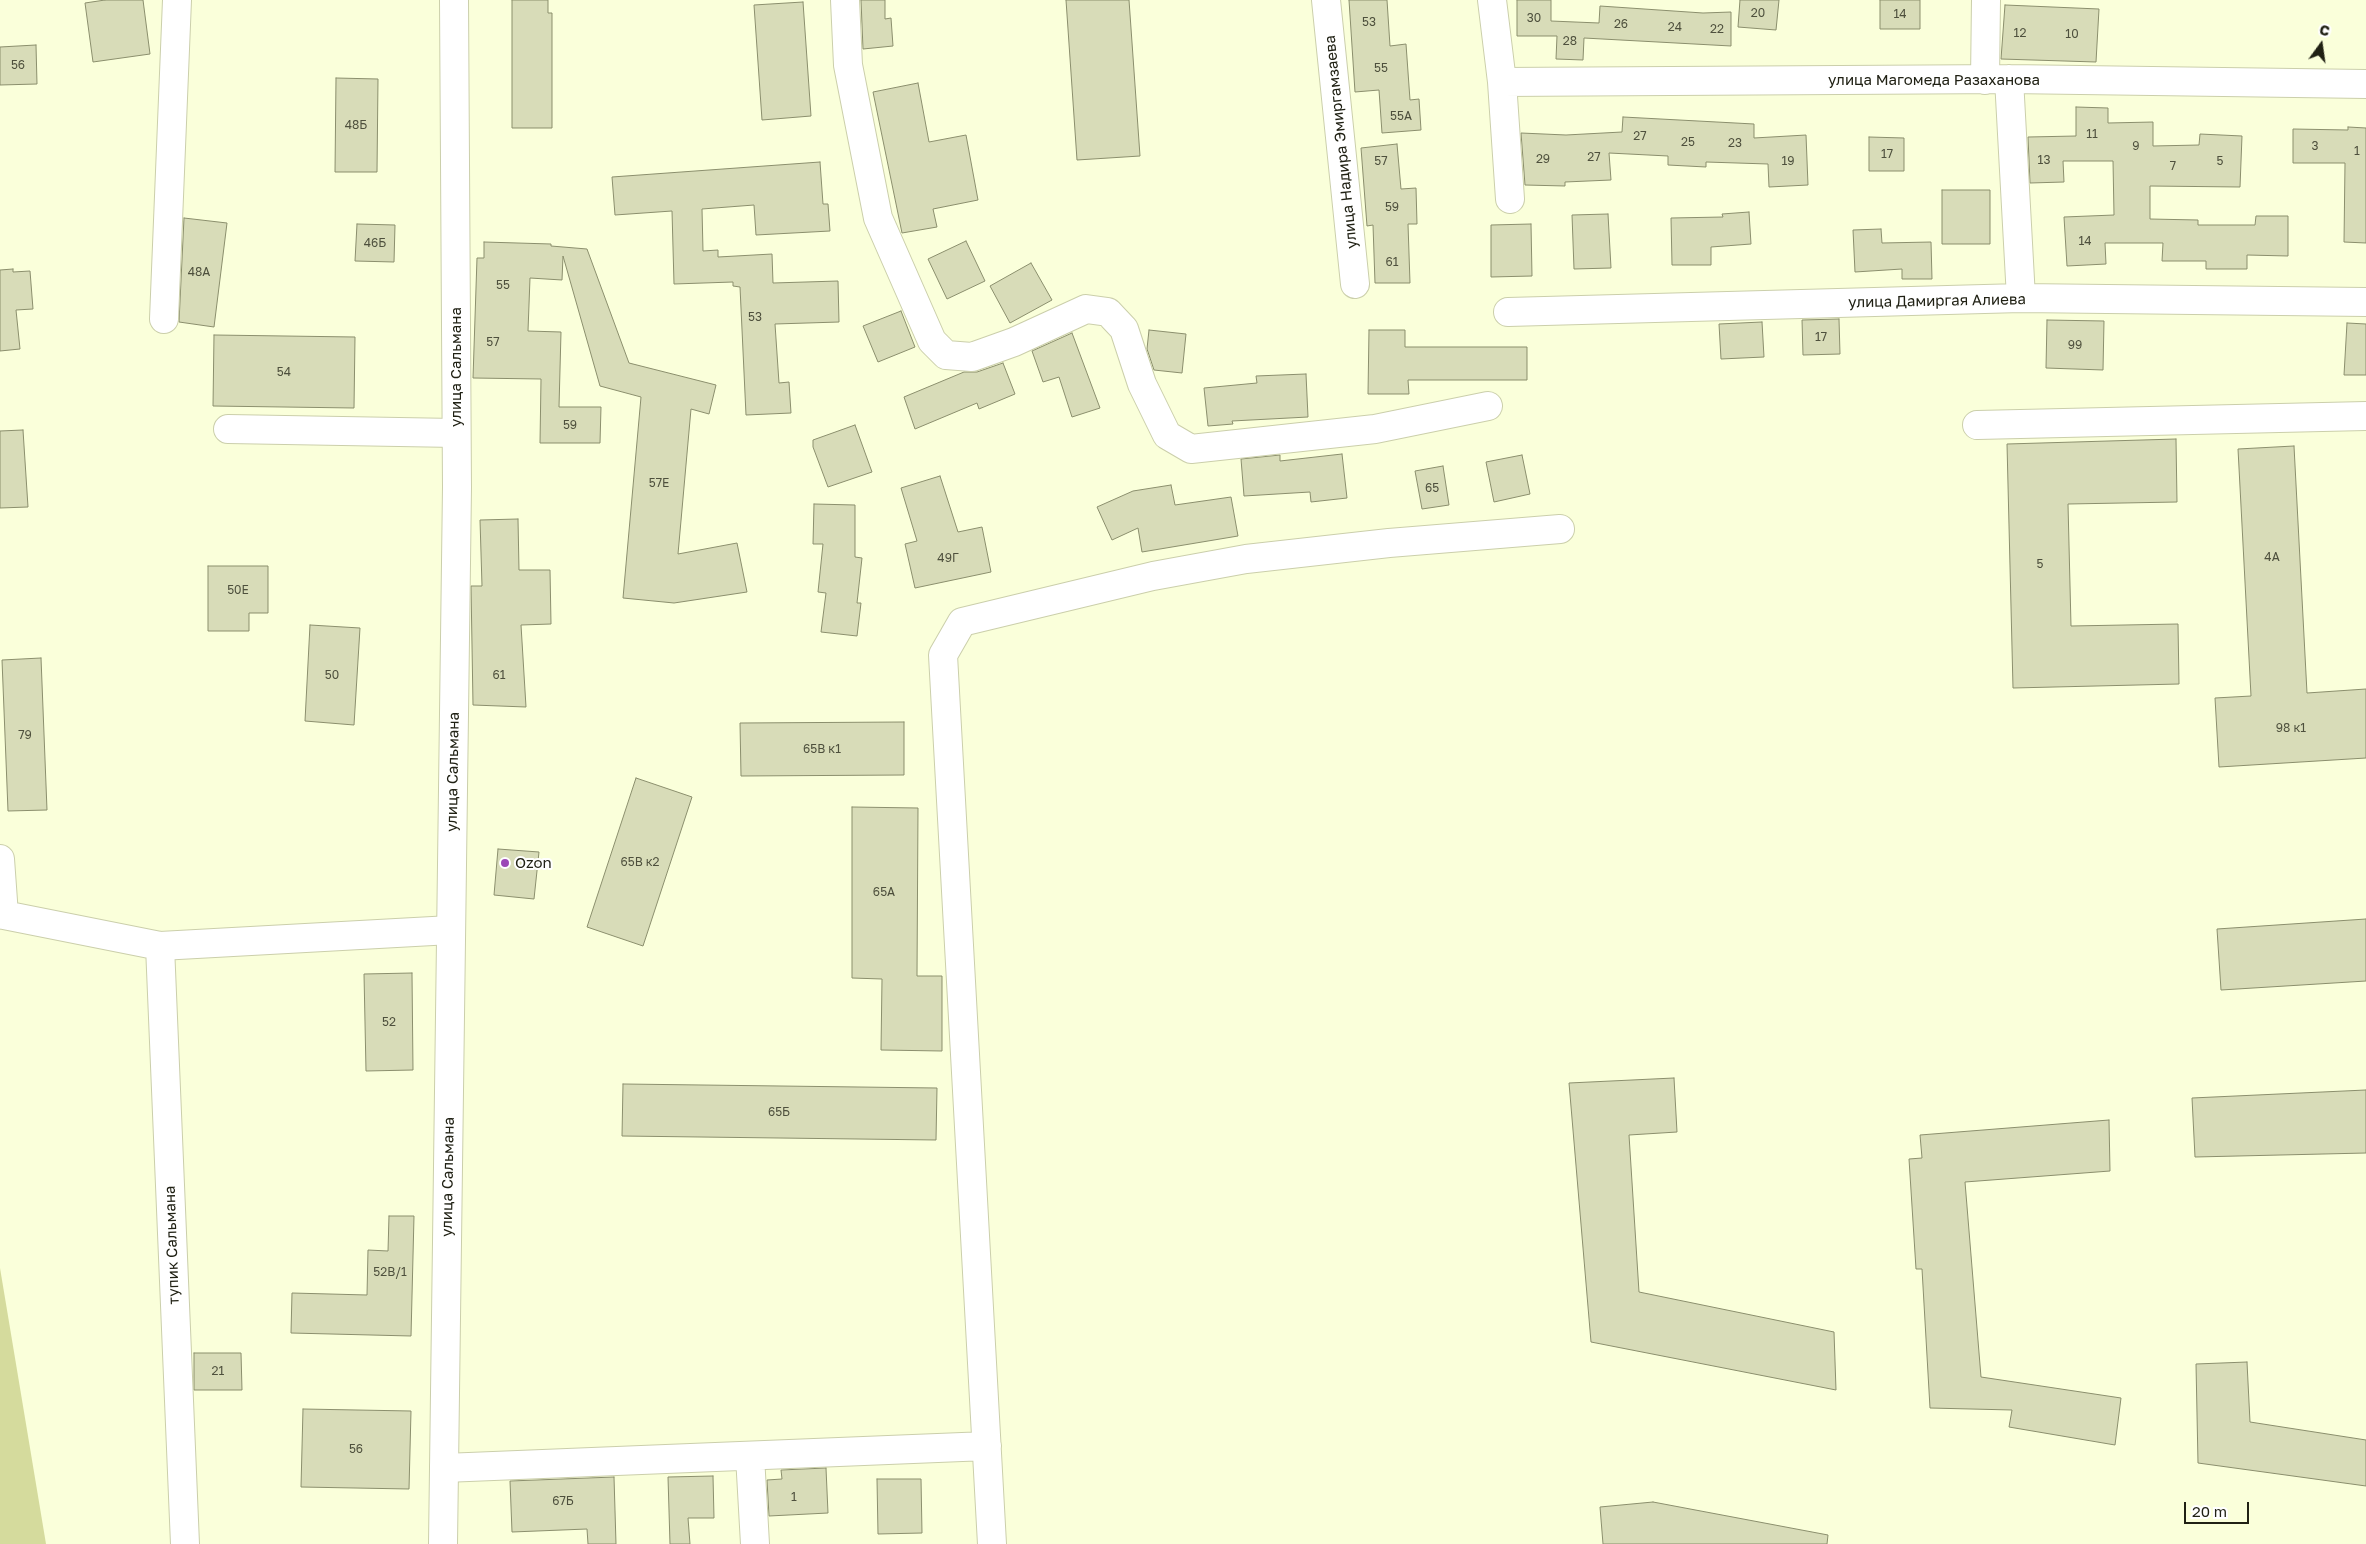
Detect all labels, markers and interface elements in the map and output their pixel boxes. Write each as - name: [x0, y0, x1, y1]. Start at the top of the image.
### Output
- house number: 20: [1751, 6, 1765, 20]
- house number: 14: [1893, 7, 1907, 21]
- house number: 30: [1527, 11, 1541, 25]
- house number: 53: [1362, 15, 1376, 29]
- house number: 26: [1614, 17, 1628, 31]
- house number: 24: [1668, 20, 1682, 34]
- north arrow: [2296, 20, 2346, 70]
- text: С: [2318, 21, 2332, 39]
- house number: 22: [1710, 22, 1724, 36]
- house number: 12: [2014, 26, 2026, 40]
- house number: 10: [2065, 27, 2079, 41]
- street label: улица Надира Эмиргамзаева: [1321, 34, 1361, 250]
- house number: 28: [1563, 34, 1577, 48]
- house number: 56: [11, 58, 25, 72]
- house number: 55: [1374, 61, 1388, 75]
- street label: улица Магомеда Разаханова: [1828, 71, 2040, 89]
- house number: 55А: [1390, 109, 1412, 123]
- house number: 48Б: [345, 118, 367, 132]
- house number: 11: [2086, 127, 2098, 141]
- house number: 27: [1633, 129, 1647, 143]
- house number: 25: [1681, 135, 1695, 149]
- house number: 23: [1728, 136, 1742, 150]
- house number: 9: [2132, 139, 2140, 153]
- house number: 3: [2311, 139, 2319, 153]
- house number: 1: [2354, 144, 2360, 158]
- house number: 17: [1881, 147, 1893, 161]
- house number: 27: [1587, 150, 1601, 164]
- house number: 29: [1536, 152, 1550, 166]
- house number: 13: [2038, 153, 2050, 167]
- house number: 57: [1374, 154, 1388, 168]
- house number: 19: [1781, 154, 1795, 168]
- house number: 5: [2217, 154, 2223, 168]
- house number: 7: [2170, 159, 2176, 173]
- house number: 59: [1385, 200, 1399, 214]
- house number: 14: [2078, 234, 2092, 248]
- house number: 46Б: [364, 236, 386, 250]
- house number: 61: [1385, 255, 1399, 269]
- house number: 48А: [188, 265, 210, 279]
- house number: 55: [496, 278, 510, 292]
- street label: улица Дамиргая Алиева: [1848, 290, 2026, 312]
- street label: улица Сальмана: [447, 307, 465, 427]
- house number: 53: [748, 310, 762, 324]
- house number: 17: [1815, 330, 1827, 344]
- house number: 57: [486, 335, 500, 349]
- house number: 99: [2068, 338, 2082, 352]
- house number: 54: [277, 365, 291, 379]
- house number: 59: [563, 418, 577, 432]
- house number: 57Е: [649, 476, 669, 490]
- house number: 65: [1425, 481, 1439, 495]
- house number: 4А: [2264, 550, 2280, 564]
- house number: 49Г: [937, 551, 959, 565]
- house number: 5: [2037, 557, 2043, 571]
- house number: 50Е: [227, 583, 249, 597]
- house number: 50: [325, 668, 339, 682]
- house number: 61: [492, 668, 506, 682]
- street label: улица Сальмана: [443, 712, 463, 832]
- house number: 98 к1: [2276, 721, 2306, 735]
- house number: 79: [18, 728, 32, 742]
- house number: 65В к1: [803, 742, 841, 756]
- place label: Ozon: [515, 854, 552, 872]
- house number: 65В к2: [620, 855, 660, 869]
- marker: Ozon: [499, 857, 511, 869]
- house number: 65А: [873, 885, 895, 899]
- house number: 52: [382, 1015, 396, 1029]
- house number: 65Б: [768, 1105, 790, 1119]
- street label: улица Сальмана: [438, 1117, 458, 1237]
- street label: тупик Сальмана: [161, 1185, 183, 1305]
- house number: 52В/1: [373, 1265, 407, 1279]
- house number: 21: [212, 1364, 224, 1378]
- house number: 56: [349, 1442, 363, 1456]
- house number: 1: [791, 1490, 797, 1504]
- scale bar: [2186, 1492, 2251, 1524]
- house number: 67Б: [552, 1494, 574, 1508]
- text: 20 m: [2192, 1502, 2227, 1520]

